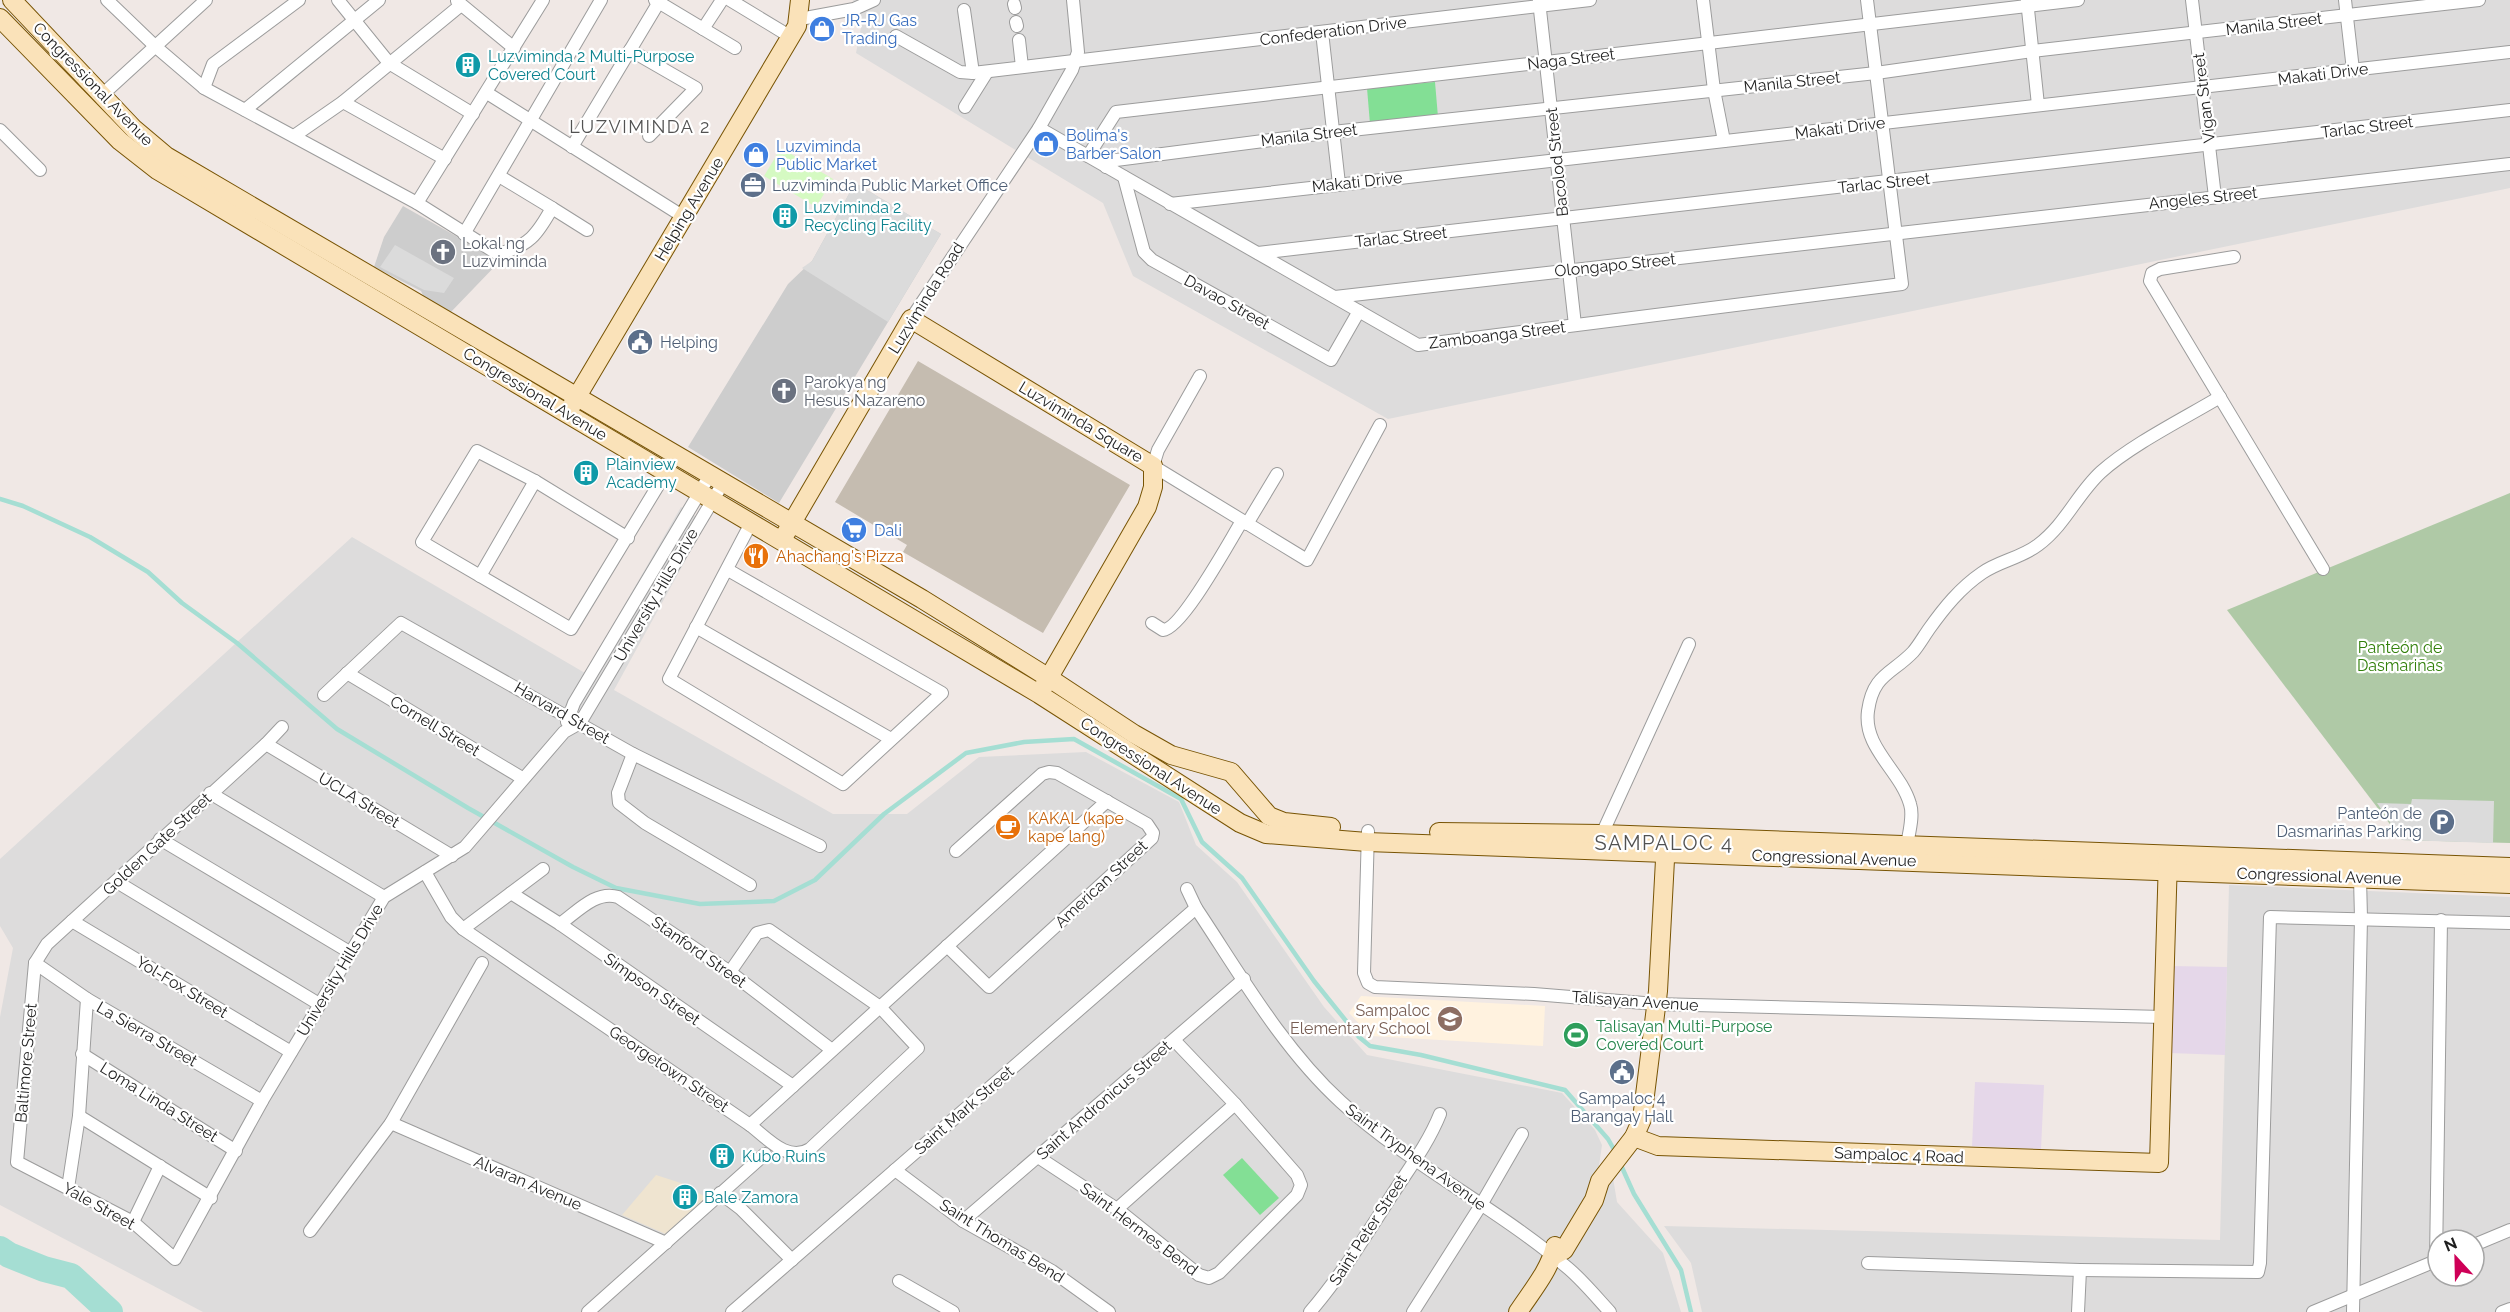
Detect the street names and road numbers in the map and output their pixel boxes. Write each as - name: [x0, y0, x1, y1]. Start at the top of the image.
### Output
- street label: Manila Street: [2225, 9, 2324, 39]
- street label: Confederation Drive: [1259, 13, 1407, 49]
- street label: Congressional Avenue: [29, 18, 157, 150]
- street label: Naga Street: [1526, 44, 1616, 74]
- street label: Vigan Street: [2189, 51, 2219, 144]
- street label: Makati Drive: [2277, 59, 2369, 89]
- street label: Manila Street: [1743, 67, 1842, 97]
- street label: Bacolod Street: [1542, 106, 1572, 218]
- street label: Tarlac Street: [2320, 112, 2415, 142]
- street label: Makati Drive: [1794, 113, 1886, 143]
- street label: Manila Street: [1260, 120, 1359, 150]
- street label: Helping Avenue: [651, 154, 727, 264]
- street label: Makati Drive: [1311, 168, 1403, 196]
- street label: Tarlac Street: [1837, 169, 1932, 197]
- street label: Angeles Street: [2148, 183, 2259, 213]
- street label: Tarlac Street: [1354, 223, 1449, 251]
- street label: Luzviminda Road: [884, 239, 968, 357]
- street label: Olongapo Street: [1554, 249, 1677, 281]
- street label: Davao Street: [1181, 271, 1274, 334]
- street label: Zamboanga Street: [1427, 317, 1567, 353]
- street label: Congressional Avenue: [460, 343, 610, 445]
- street label: Luzviminda Square: [1015, 377, 1147, 467]
- street label: University Hills Drive: [610, 525, 702, 665]
- street label: Harvard Street: [511, 678, 614, 748]
- street label: Cornell Street: [387, 692, 484, 761]
- street label: Congressional Avenue: [1077, 713, 1225, 819]
- street label: UCLA Street: [315, 768, 403, 832]
- street label: Golden Gate Street: [99, 788, 216, 899]
- street label: American Street: [1051, 836, 1152, 932]
- street label: Congressional Avenue: [1751, 846, 1917, 870]
- street label: Congressional Avenue: [2236, 864, 2402, 888]
- street label: University Hills Drive: [293, 900, 387, 1040]
- street label: Stanford Street: [648, 912, 751, 992]
- street label: Simpson Street: [600, 949, 704, 1029]
- street label: Yol-Fox Street: [133, 952, 232, 1022]
- street label: Talisayan Avenue: [1571, 987, 1699, 1015]
- street label: La Sierra Street: [93, 998, 201, 1071]
- street label: Baltimore Street: [11, 1002, 41, 1124]
- street label: Georgetown Street: [606, 1022, 733, 1116]
- street label: Saint Andronicus Street: [1033, 1036, 1176, 1164]
- street label: Loma Linda Street: [97, 1058, 222, 1146]
- street label: Saint Mark Street: [910, 1061, 1018, 1158]
- street label: Saint Tryphena Avenue: [1342, 1100, 1490, 1214]
- street label: Sampaloc 4 Road: [1834, 1143, 1964, 1167]
- street label: Alvaran Avenue: [471, 1152, 585, 1214]
- street label: Saint Peter Street: [1325, 1171, 1411, 1289]
- street label: Yale Street: [59, 1178, 139, 1234]
- street label: Saint Hermes Bend: [1076, 1179, 1202, 1279]
- street label: Saint Thomas Bend: [936, 1195, 1068, 1287]

